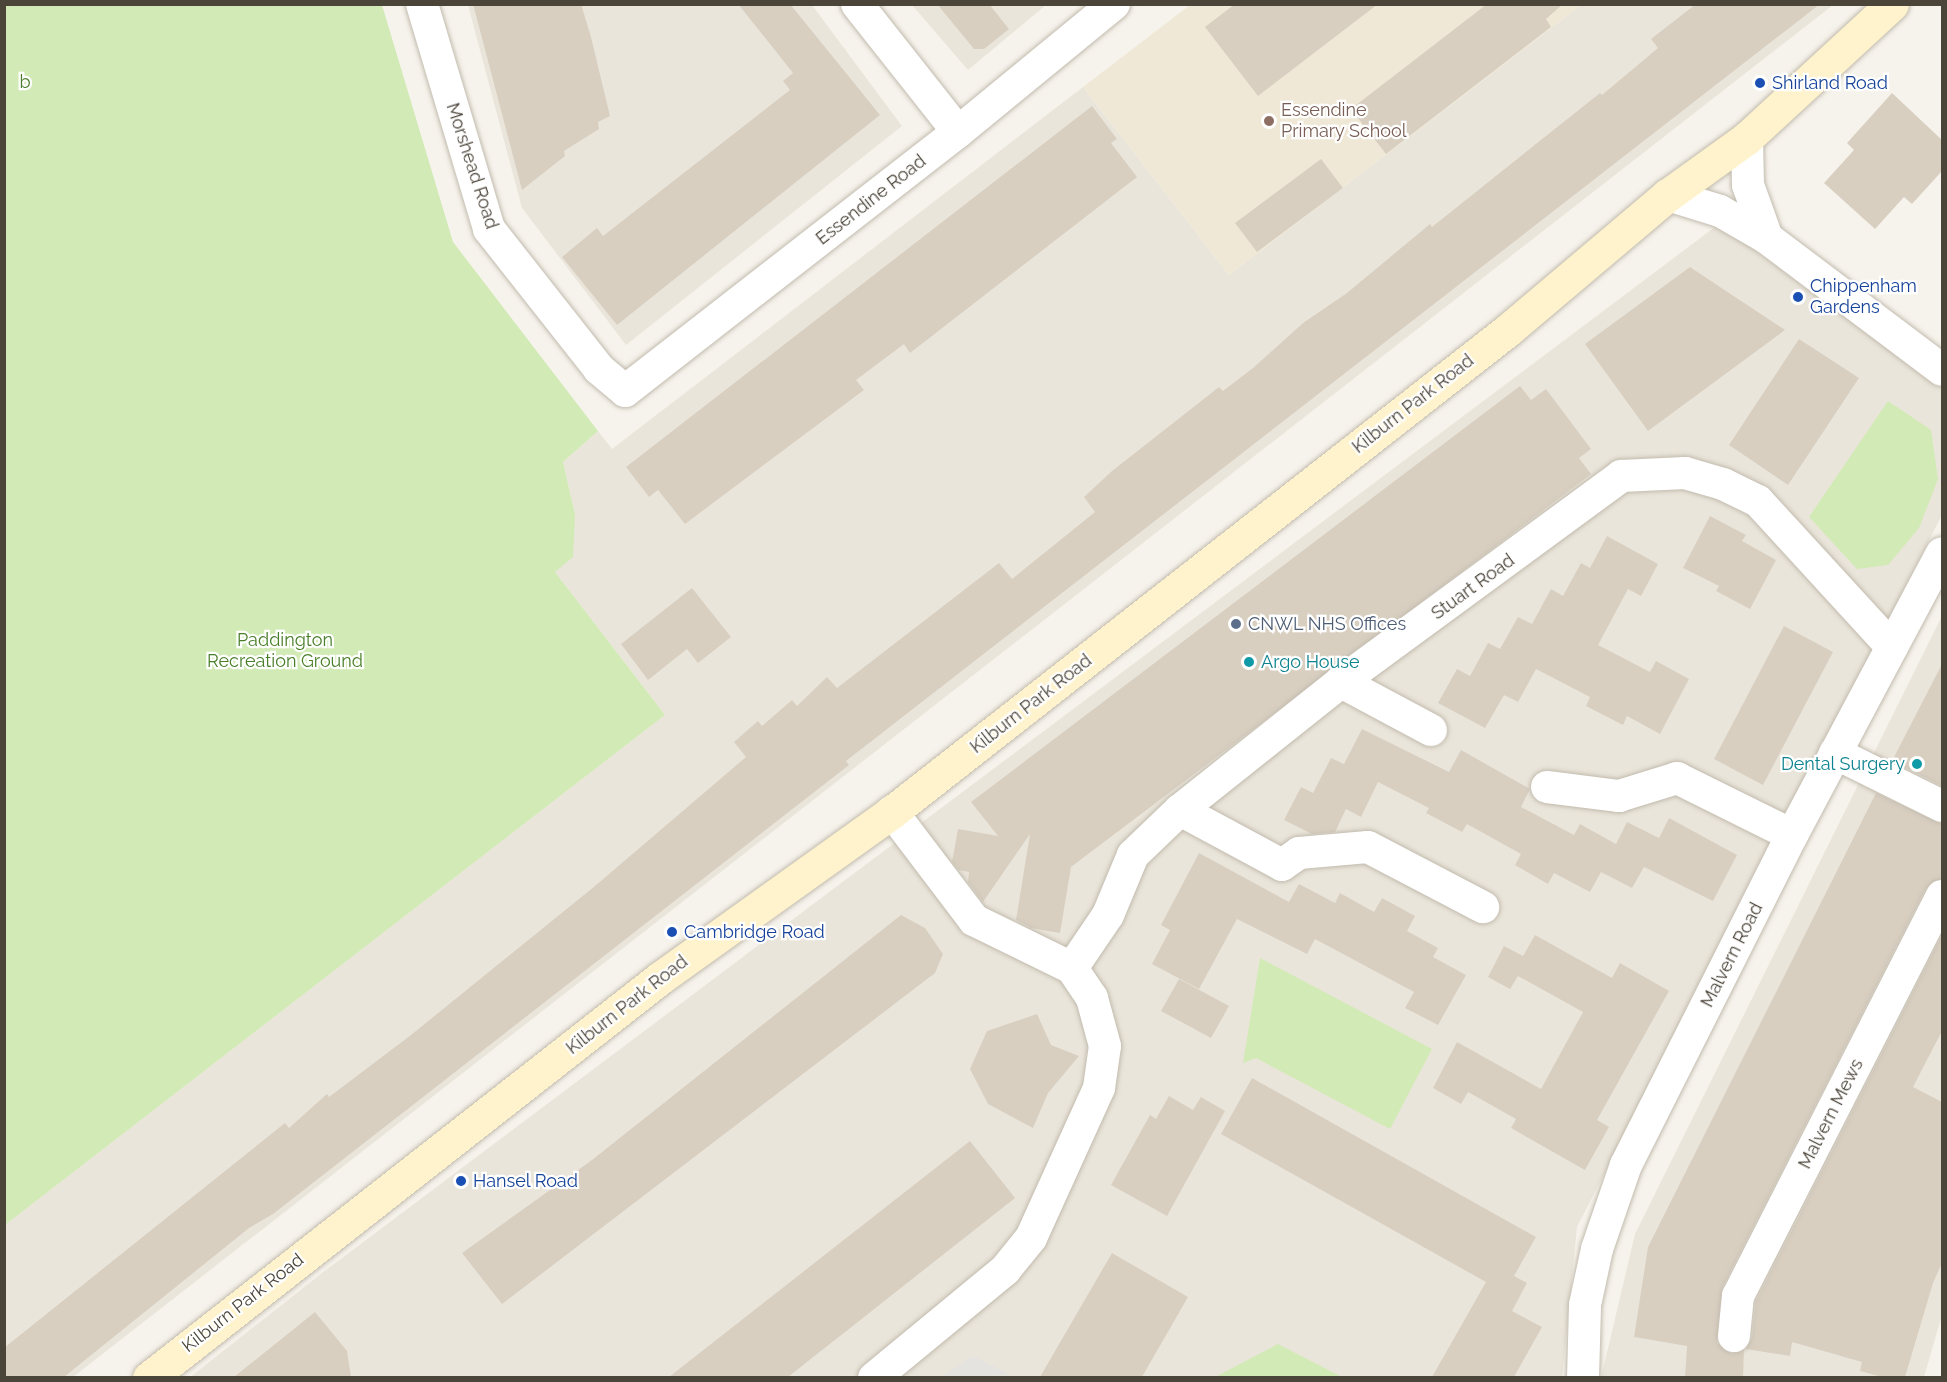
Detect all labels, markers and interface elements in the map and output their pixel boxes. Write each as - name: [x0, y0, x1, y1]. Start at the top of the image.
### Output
- park label: b: [19, 71, 31, 93]
- place label: Shirland Road: [1772, 72, 1888, 94]
- marker: Shirland Road: [1753, 76, 1767, 90]
- street label: Morshead Road: [441, 100, 503, 232]
- place label: Essendine Primary School: [1281, 100, 1407, 142]
- marker: Essendine Primary School: [1262, 114, 1276, 128]
- street label: Essendine Road: [812, 150, 930, 250]
- place label: Chippenham Gardens: [1810, 276, 1917, 318]
- marker: Chippenham Gardens: [1791, 290, 1805, 304]
- street label: Kilburn Park Road: [1348, 350, 1478, 458]
- street label: Stuart Road: [1427, 550, 1519, 624]
- place label: CNWL NHS Offices: [1248, 613, 1407, 635]
- marker: CNWL NHS Offices: [1229, 617, 1243, 631]
- park label: Paddington Recreation Ground: [207, 630, 363, 672]
- street label: Kilburn Park Road: [966, 650, 1096, 758]
- place label: Argo House: [1261, 651, 1359, 673]
- marker: Argo House: [1242, 655, 1256, 669]
- place label: Dental Surgery: [1780, 753, 1905, 775]
- marker: Dental Surgery: [1910, 757, 1924, 771]
- street label: Malvern Road: [1696, 899, 1768, 1011]
- place label: Cambridge Road: [684, 921, 825, 943]
- marker: Cambridge Road: [665, 925, 679, 939]
- street label: Kilburn Park Road: [562, 951, 692, 1059]
- street label: Malvern Mews: [1794, 1055, 1868, 1173]
- place label: Hansel Road: [473, 1170, 578, 1192]
- marker: Hansel Road: [454, 1174, 468, 1188]
- street label: Kilburn Park Road: [178, 1249, 308, 1357]

